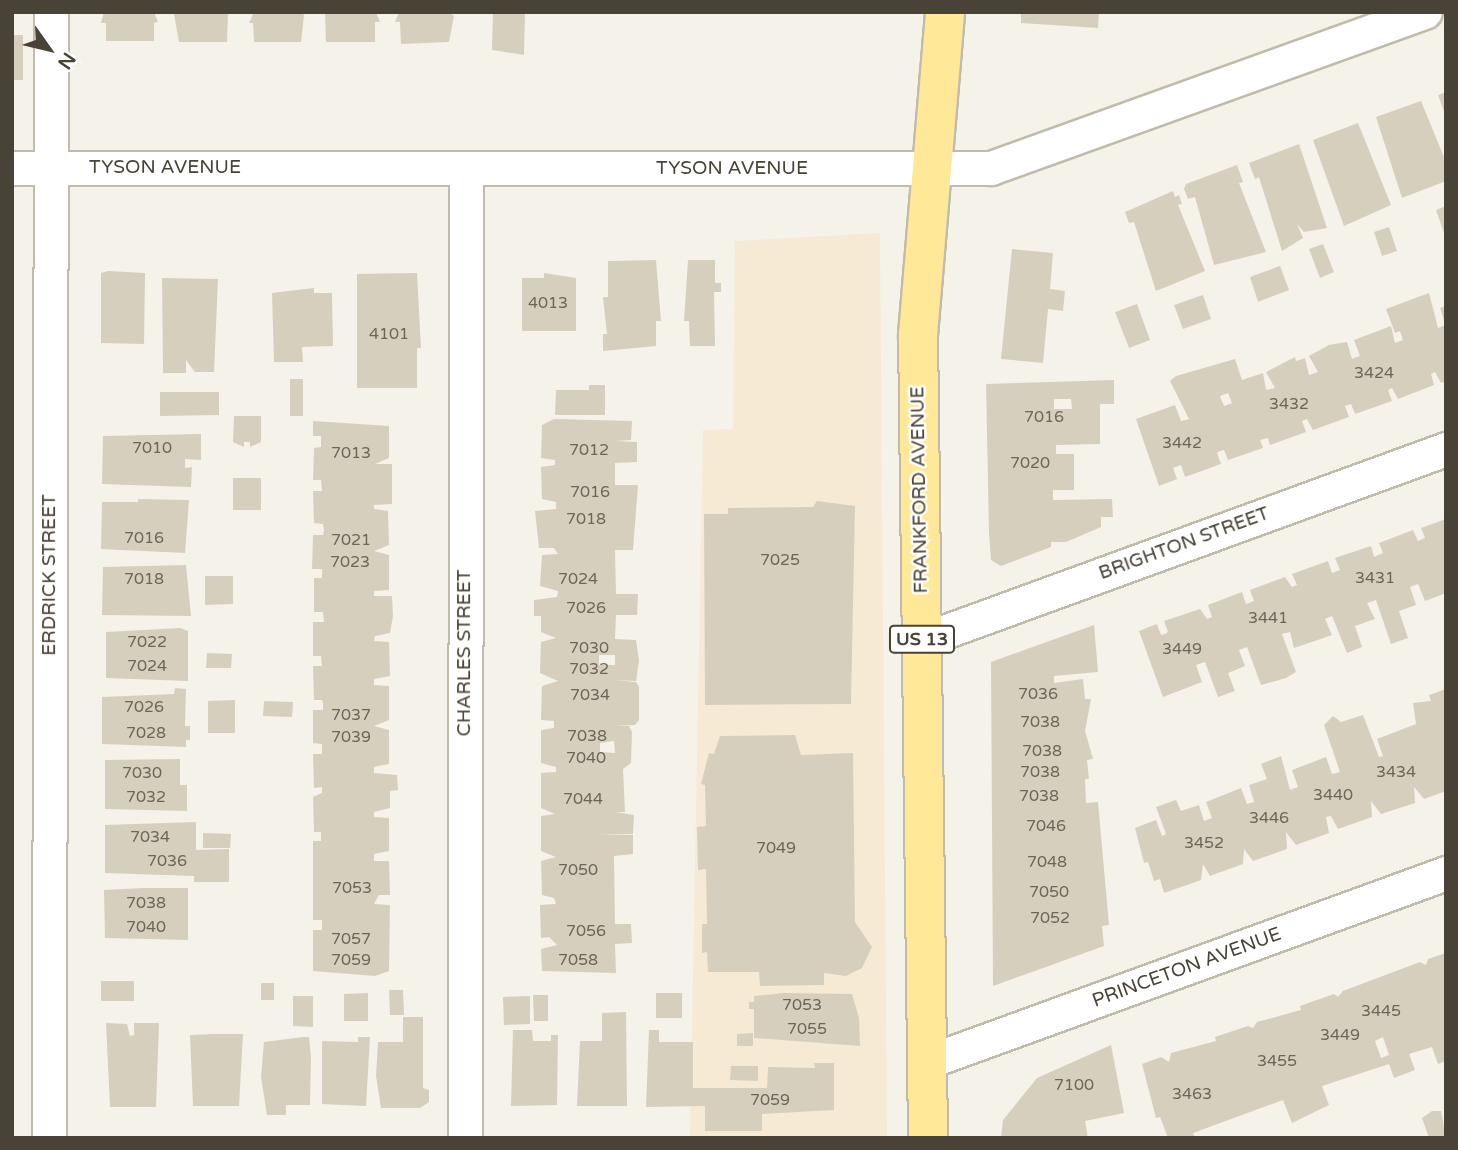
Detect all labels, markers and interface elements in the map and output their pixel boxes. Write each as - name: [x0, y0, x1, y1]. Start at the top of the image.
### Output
- north arrow: [14, 14, 84, 84]
- text: N: [53, 48, 80, 73]
- street label: TYSON AVENUE: [89, 157, 241, 179]
- street label: TYSON AVENUE: [656, 158, 808, 180]
- house number: 4013: [528, 293, 568, 313]
- house number: 4101: [369, 324, 409, 344]
- house number: 3424: [1354, 363, 1394, 383]
- street label: FRANKFORD AVENUE: [907, 386, 933, 594]
- house number: 3432: [1269, 394, 1309, 414]
- house number: 7016: [1024, 407, 1064, 427]
- house number: 3442: [1162, 433, 1202, 453]
- house number: 7010: [132, 438, 172, 458]
- house number: 7012: [569, 440, 609, 460]
- house number: 7013: [331, 443, 371, 463]
- house number: 7020: [1010, 453, 1050, 473]
- house number: 7016: [570, 482, 610, 502]
- street label: ERDRICK STREET: [39, 494, 61, 656]
- street label: BRIGHTON STREET: [1096, 503, 1272, 585]
- house number: 7018: [566, 509, 606, 529]
- house number: 7016: [124, 528, 164, 548]
- house number: 7021: [331, 530, 371, 550]
- house number: 7025: [760, 550, 800, 570]
- house number: 7023: [330, 552, 370, 572]
- house number: 3431: [1355, 568, 1395, 588]
- house number: 7018: [124, 569, 164, 589]
- house number: 7024: [558, 569, 598, 589]
- street label: CHARLES STREET: [454, 570, 476, 736]
- house number: 7026: [566, 598, 606, 618]
- house number: 3441: [1248, 608, 1288, 628]
- road number: US 13: [889, 624, 955, 654]
- house number: 7022: [127, 632, 167, 652]
- house number: 7030: [569, 638, 609, 658]
- house number: 3449: [1162, 639, 1202, 659]
- house number: 7024: [127, 656, 167, 676]
- house number: 7032: [569, 659, 609, 679]
- house number: 7036: [1018, 684, 1058, 704]
- house number: 7034: [570, 685, 610, 705]
- house number: 7026: [124, 697, 164, 717]
- house number: 7037: [331, 705, 371, 725]
- house number: 7038: [1020, 712, 1060, 732]
- house number: 7028: [126, 723, 166, 743]
- house number: 7038: [567, 726, 607, 746]
- house number: 7039: [331, 727, 371, 747]
- house number: 7038: [1022, 741, 1062, 761]
- house number: 7040: [566, 748, 606, 768]
- house number: 7038: [1020, 762, 1060, 782]
- house number: 3434: [1376, 762, 1416, 782]
- house number: 7030: [122, 763, 162, 783]
- house number: 3440: [1313, 785, 1353, 805]
- house number: 7038: [1019, 786, 1059, 806]
- house number: 7032: [126, 787, 166, 807]
- house number: 7044: [563, 789, 603, 809]
- house number: 3446: [1249, 808, 1289, 828]
- house number: 7046: [1026, 816, 1066, 836]
- house number: 7034: [130, 827, 170, 847]
- house number: 3452: [1184, 833, 1224, 853]
- house number: 7049: [756, 838, 796, 858]
- house number: 7036: [147, 851, 187, 871]
- house number: 7048: [1027, 852, 1067, 872]
- house number: 7050: [558, 860, 598, 880]
- house number: 7053: [332, 878, 372, 898]
- house number: 7050: [1029, 882, 1069, 902]
- house number: 7038: [126, 893, 166, 913]
- house number: 7052: [1030, 908, 1070, 928]
- house number: 7040: [126, 917, 166, 937]
- house number: 7056: [566, 921, 606, 941]
- street label: PRINCETON AVENUE: [1089, 923, 1285, 1013]
- house number: 7057: [331, 929, 371, 949]
- house number: 7059: [331, 950, 371, 970]
- house number: 7058: [558, 950, 598, 970]
- house number: 7053: [782, 995, 822, 1015]
- house number: 3445: [1361, 1001, 1401, 1021]
- house number: 7055: [787, 1019, 827, 1039]
- house number: 3449: [1320, 1025, 1360, 1045]
- house number: 3455: [1257, 1051, 1297, 1071]
- house number: 7100: [1054, 1075, 1094, 1095]
- house number: 3463: [1172, 1084, 1212, 1104]
- house number: 7059: [750, 1090, 790, 1110]

